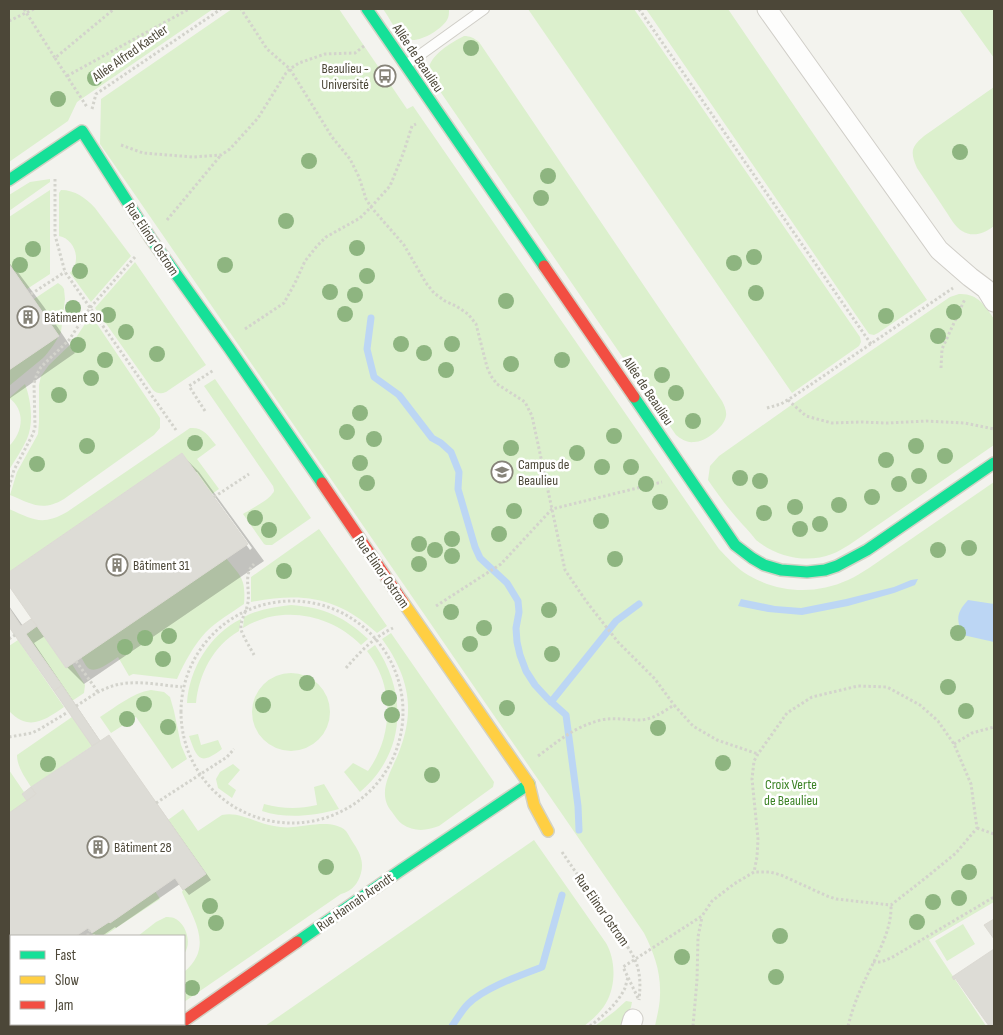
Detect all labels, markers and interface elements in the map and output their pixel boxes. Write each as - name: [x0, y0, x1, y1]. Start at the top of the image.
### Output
- street label: Allée de Beaulieu: [388, 20, 447, 95]
- street label: Allée Alfred Kastler: [88, 21, 171, 86]
- place label: Beaulieu - Université: [321, 60, 369, 93]
- bus stop icon: Beaulieu - Université: [373, 64, 397, 88]
- street label: Rue Elinor Ostrom: [121, 199, 183, 279]
- building icon: Bâtiment 30: [16, 305, 40, 329]
- place label: Bâtiment 30: [44, 309, 102, 326]
- street label: Allée de Beaulieu: [618, 353, 677, 428]
- place label: Campus de Beaulieu: [518, 456, 569, 489]
- school or university icon: Campus de Beaulieu: [490, 460, 514, 484]
- street label: Rue Elinor Ostrom: [351, 533, 413, 611]
- building icon: Bâtiment 31: [105, 553, 129, 577]
- place label: Bâtiment 31: [133, 557, 190, 574]
- park label: Croix Verte de Beaulieu: [764, 776, 818, 809]
- building icon: Bâtiment 28: [86, 835, 110, 859]
- place label: Bâtiment 28: [114, 839, 172, 856]
- street label: Rue Hannah Arendt: [313, 869, 397, 935]
- street label: Rue Elinor Ostrom: [571, 871, 633, 949]
- legend: [10, 935, 185, 1025]
- text: Fast: [55, 946, 77, 965]
- text: Slow: [55, 971, 79, 990]
- text: Jam: [54, 996, 73, 1015]

